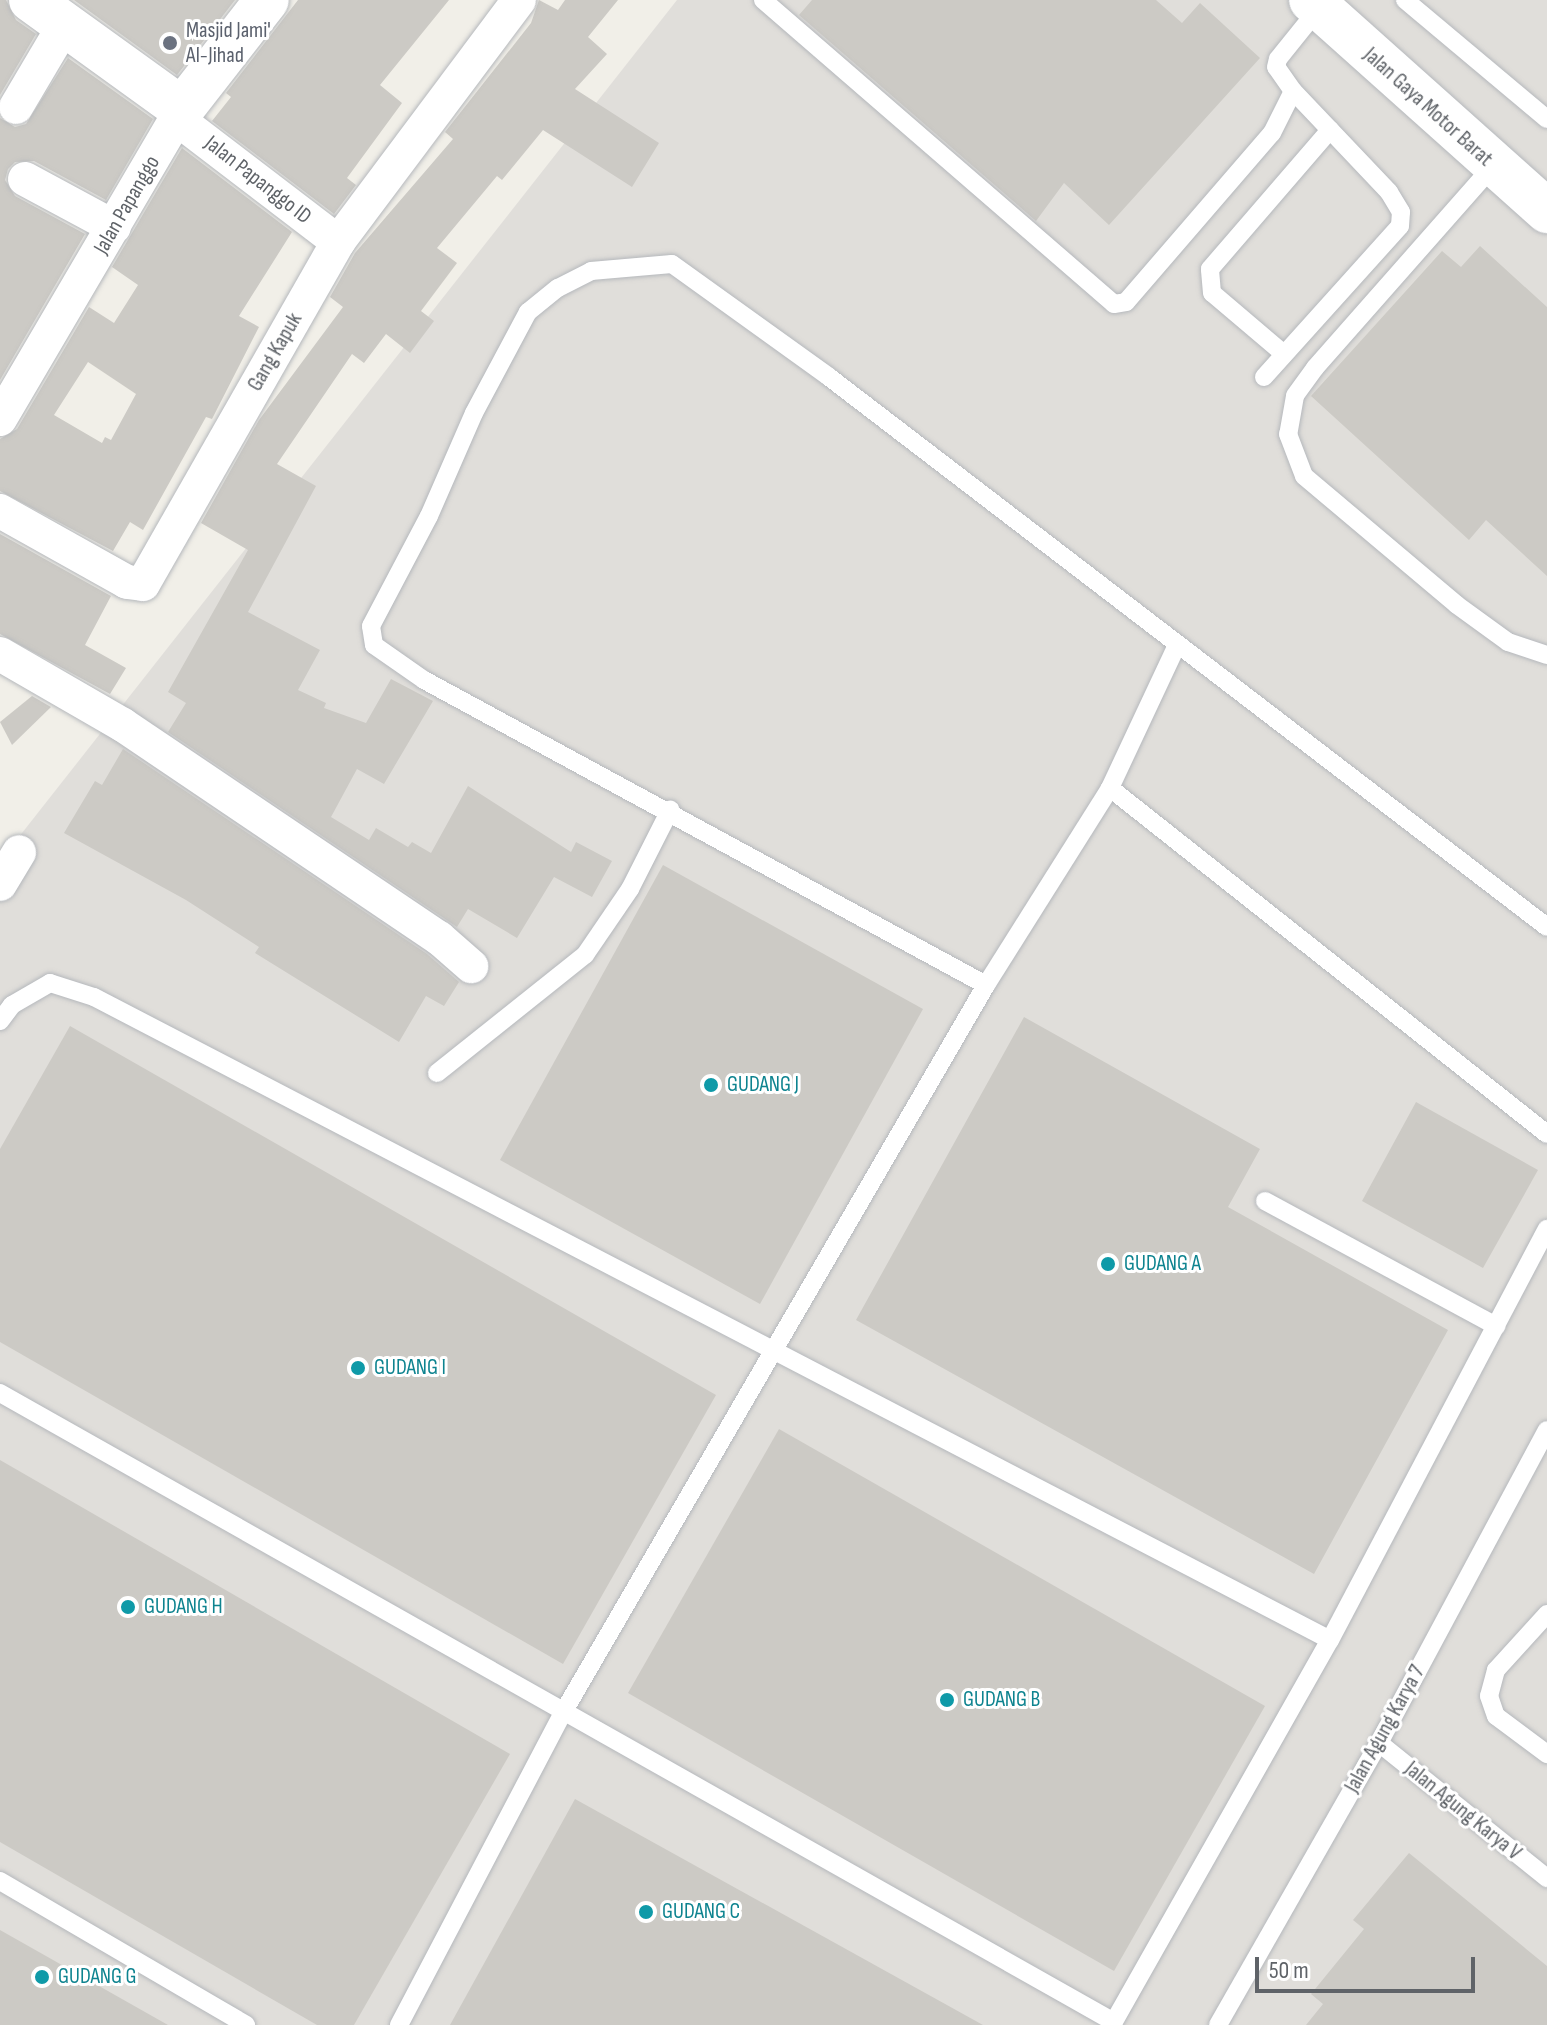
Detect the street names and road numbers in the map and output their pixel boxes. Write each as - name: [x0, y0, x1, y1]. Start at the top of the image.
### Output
- street label: Jalan Gaya Motor Barat: [1358, 42, 1498, 172]
- street label: Jalan Papanggo ID: [199, 130, 317, 230]
- street label: Jalan Papanggo: [88, 151, 166, 259]
- street label: Gang Kapuk: [242, 308, 308, 396]
- street label: Jalan Agung Karya 7: [1339, 1661, 1431, 1797]
- street label: Jalan Agung Karya V: [1399, 1756, 1527, 1866]

